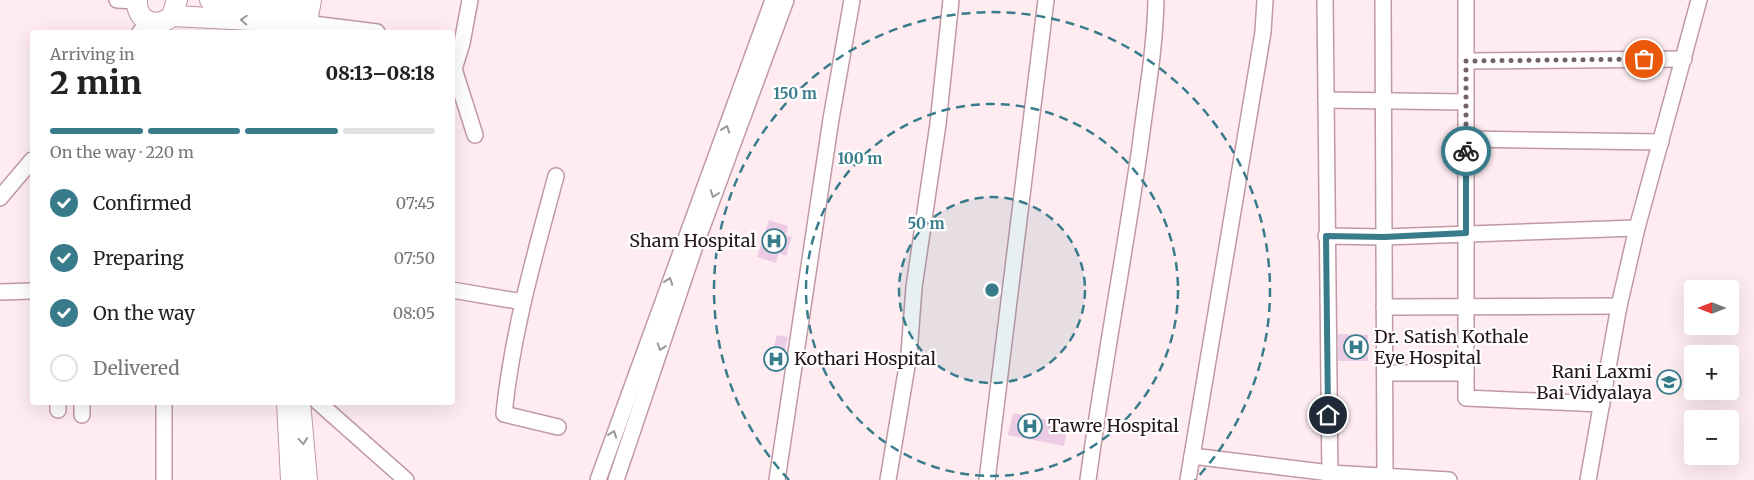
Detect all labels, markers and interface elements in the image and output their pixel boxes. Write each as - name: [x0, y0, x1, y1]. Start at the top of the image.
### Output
- one-way arrow: [240, 14, 248, 25]
- pin: [1623, 38, 1665, 80]
- text: Arriving in: [50, 44, 135, 64]
- icon: bag: [1630, 45, 1658, 73]
- text: 08:13–08:18: [325, 61, 435, 85]
- text: 2 min: [50, 63, 142, 103]
- text: 150 m: [773, 84, 817, 103]
- one-way arrow: [720, 125, 730, 134]
- courier: [1441, 126, 1491, 176]
- icon: bike: [1452, 137, 1480, 165]
- text: On the way · 220 m: [50, 142, 194, 162]
- text: 100 m: [838, 149, 882, 168]
- icon: check: [50, 189, 78, 217]
- one-way arrow: [710, 189, 720, 197]
- text: Confirmed: [93, 191, 191, 215]
- text: 07:45: [396, 193, 435, 213]
- text: 50 m: [907, 214, 945, 233]
- hospital icon: Sham Hospital: [761, 228, 787, 254]
- place label: Sham Hospital: [629, 229, 756, 252]
- icon: check: [50, 244, 78, 272]
- text: Preparing: [93, 246, 184, 270]
- text: 07:50: [394, 248, 435, 268]
- one-way arrow: [663, 277, 673, 286]
- north arrow: [1684, 280, 1739, 335]
- map controls: [1684, 280, 1739, 465]
- centre of rings: [983, 281, 1001, 299]
- icon: check: [50, 299, 78, 327]
- text: On the way: [93, 301, 195, 325]
- text: 08:05: [393, 303, 435, 323]
- place label: Dr. Satish Kothale Eye Hospital: [1374, 325, 1528, 369]
- hospital icon: Dr. Satish Kothale Eye Hospital: [1343, 334, 1369, 360]
- one-way arrow: [657, 342, 667, 351]
- button: +: [1684, 345, 1739, 400]
- hospital icon: Kothari Hospital: [763, 346, 789, 372]
- place label: Kothari Hospital: [794, 347, 937, 370]
- text: Delivered: [93, 356, 180, 380]
- place label: Rani Laxmi Bai Vidyalaya: [1536, 360, 1652, 404]
- school or university icon: Rani Laxmi Bai Vidyalaya: [1656, 369, 1682, 395]
- pin: [1307, 394, 1349, 436]
- icon: home: [1314, 401, 1342, 429]
- button: −: [1684, 410, 1739, 465]
- hospital icon: Tawre Hospital: [1017, 413, 1043, 439]
- place label: Tawre Hospital: [1048, 414, 1179, 437]
- one-way arrow: [607, 430, 617, 439]
- one-way arrow: [298, 438, 309, 446]

